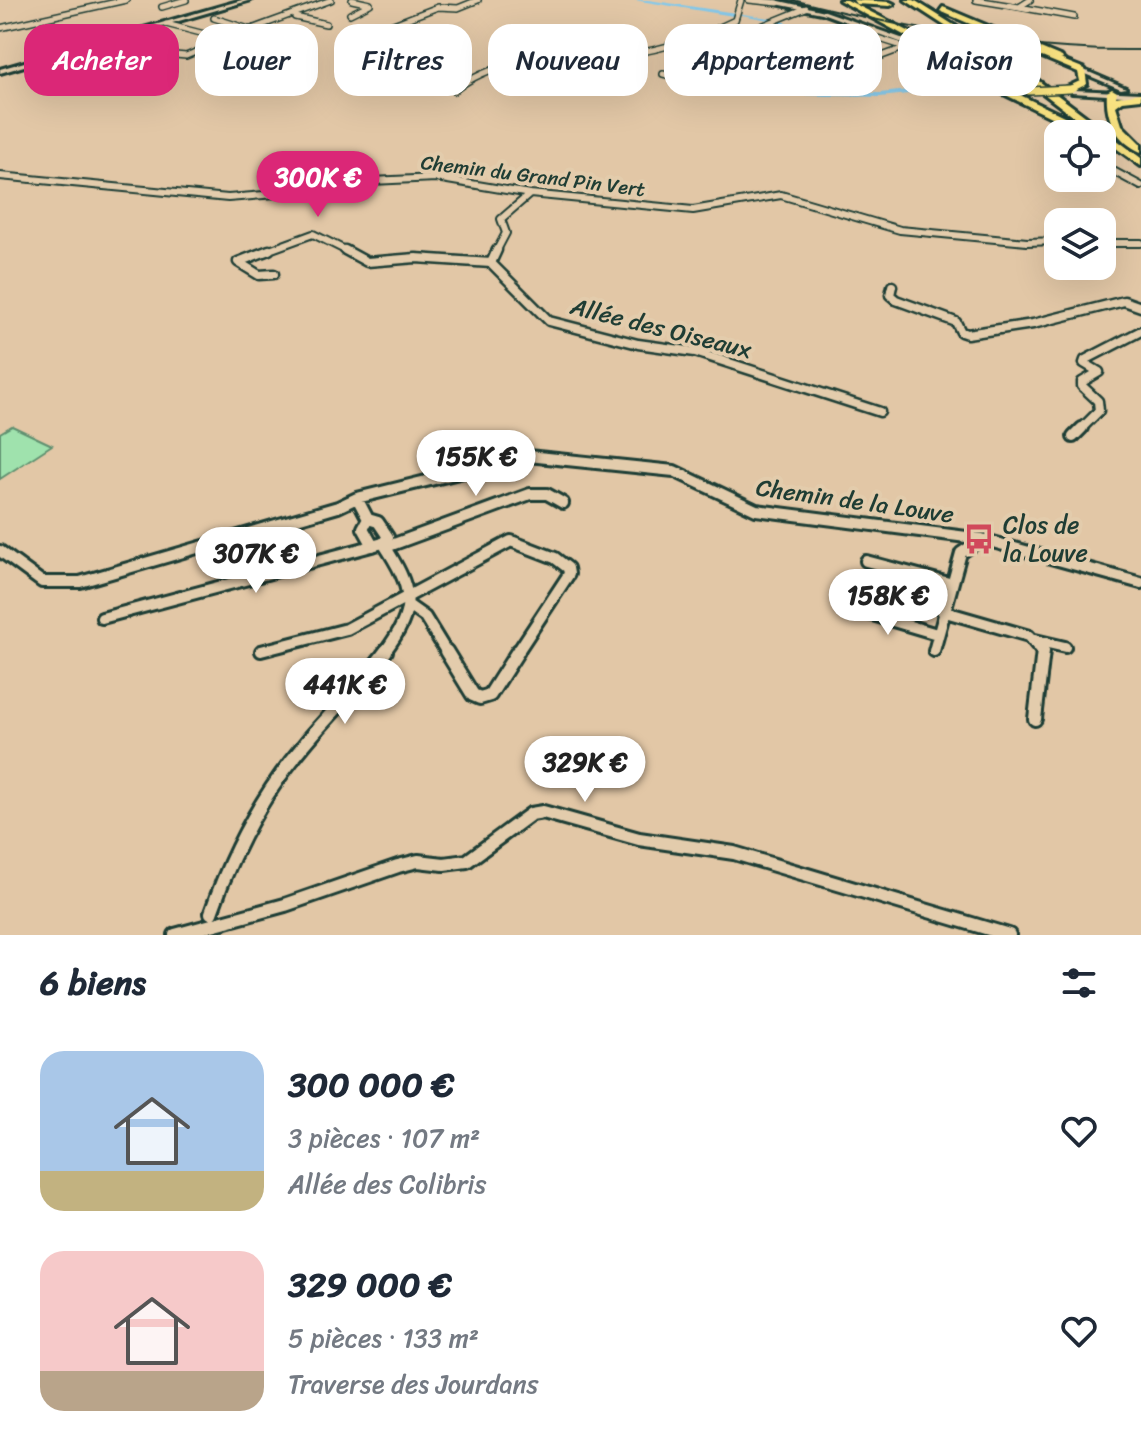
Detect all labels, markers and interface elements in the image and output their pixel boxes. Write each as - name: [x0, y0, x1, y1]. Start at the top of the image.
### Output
- chip: Acheter: [24, 24, 179, 96]
- chip: Louer: [195, 24, 318, 96]
- chip: Filtres: [334, 24, 472, 96]
- chip: Nouveau: [488, 24, 648, 96]
- chip: Appartement: [664, 24, 882, 96]
- chip: Maison: [898, 24, 1041, 96]
- map controls: [1044, 120, 1116, 280]
- button: locate: [1044, 120, 1116, 192]
- street label: Chemin du Grand Pin Vert: [419, 145, 647, 207]
- pin: 300K €: [253, 151, 383, 219]
- text: 300K €: [275, 154, 361, 200]
- button: layers: [1044, 208, 1116, 280]
- street label: Allée des Oiseaux: [565, 285, 757, 371]
- pin: 155K €: [411, 430, 541, 498]
- text: 155K €: [435, 433, 517, 479]
- street label: Chemin de la Louve: [753, 466, 957, 536]
- place label: Clos de la Louve: [1003, 504, 1088, 574]
- bus stop icon: Clos de la Louve: [962, 522, 996, 556]
- pin: 307K €: [191, 527, 321, 595]
- text: 307K €: [213, 530, 299, 576]
- pin: 158K €: [823, 569, 953, 637]
- text: 158K €: [847, 572, 929, 618]
- pin: 441K €: [280, 658, 410, 726]
- text: 441K €: [303, 661, 387, 707]
- pin: 329K €: [520, 736, 650, 804]
- text: 329K €: [542, 739, 628, 785]
- text: 6 biens: [40, 953, 146, 1013]
- icon: filters: [1057, 961, 1101, 1005]
- text: 300 000 €: [288, 1055, 454, 1115]
- icon: home: [104, 1083, 200, 1179]
- icon: heart: [1057, 1109, 1101, 1153]
- text: 3 pièces · 107 m²: [288, 1115, 480, 1161]
- text: Allée des Colibris: [288, 1161, 487, 1207]
- text: 329 000 €: [288, 1255, 452, 1315]
- icon: home: [104, 1283, 200, 1379]
- icon: heart: [1057, 1309, 1101, 1353]
- text: 5 pièces · 133 m²: [288, 1315, 479, 1361]
- text: Traverse des Jourdans: [288, 1361, 539, 1407]

